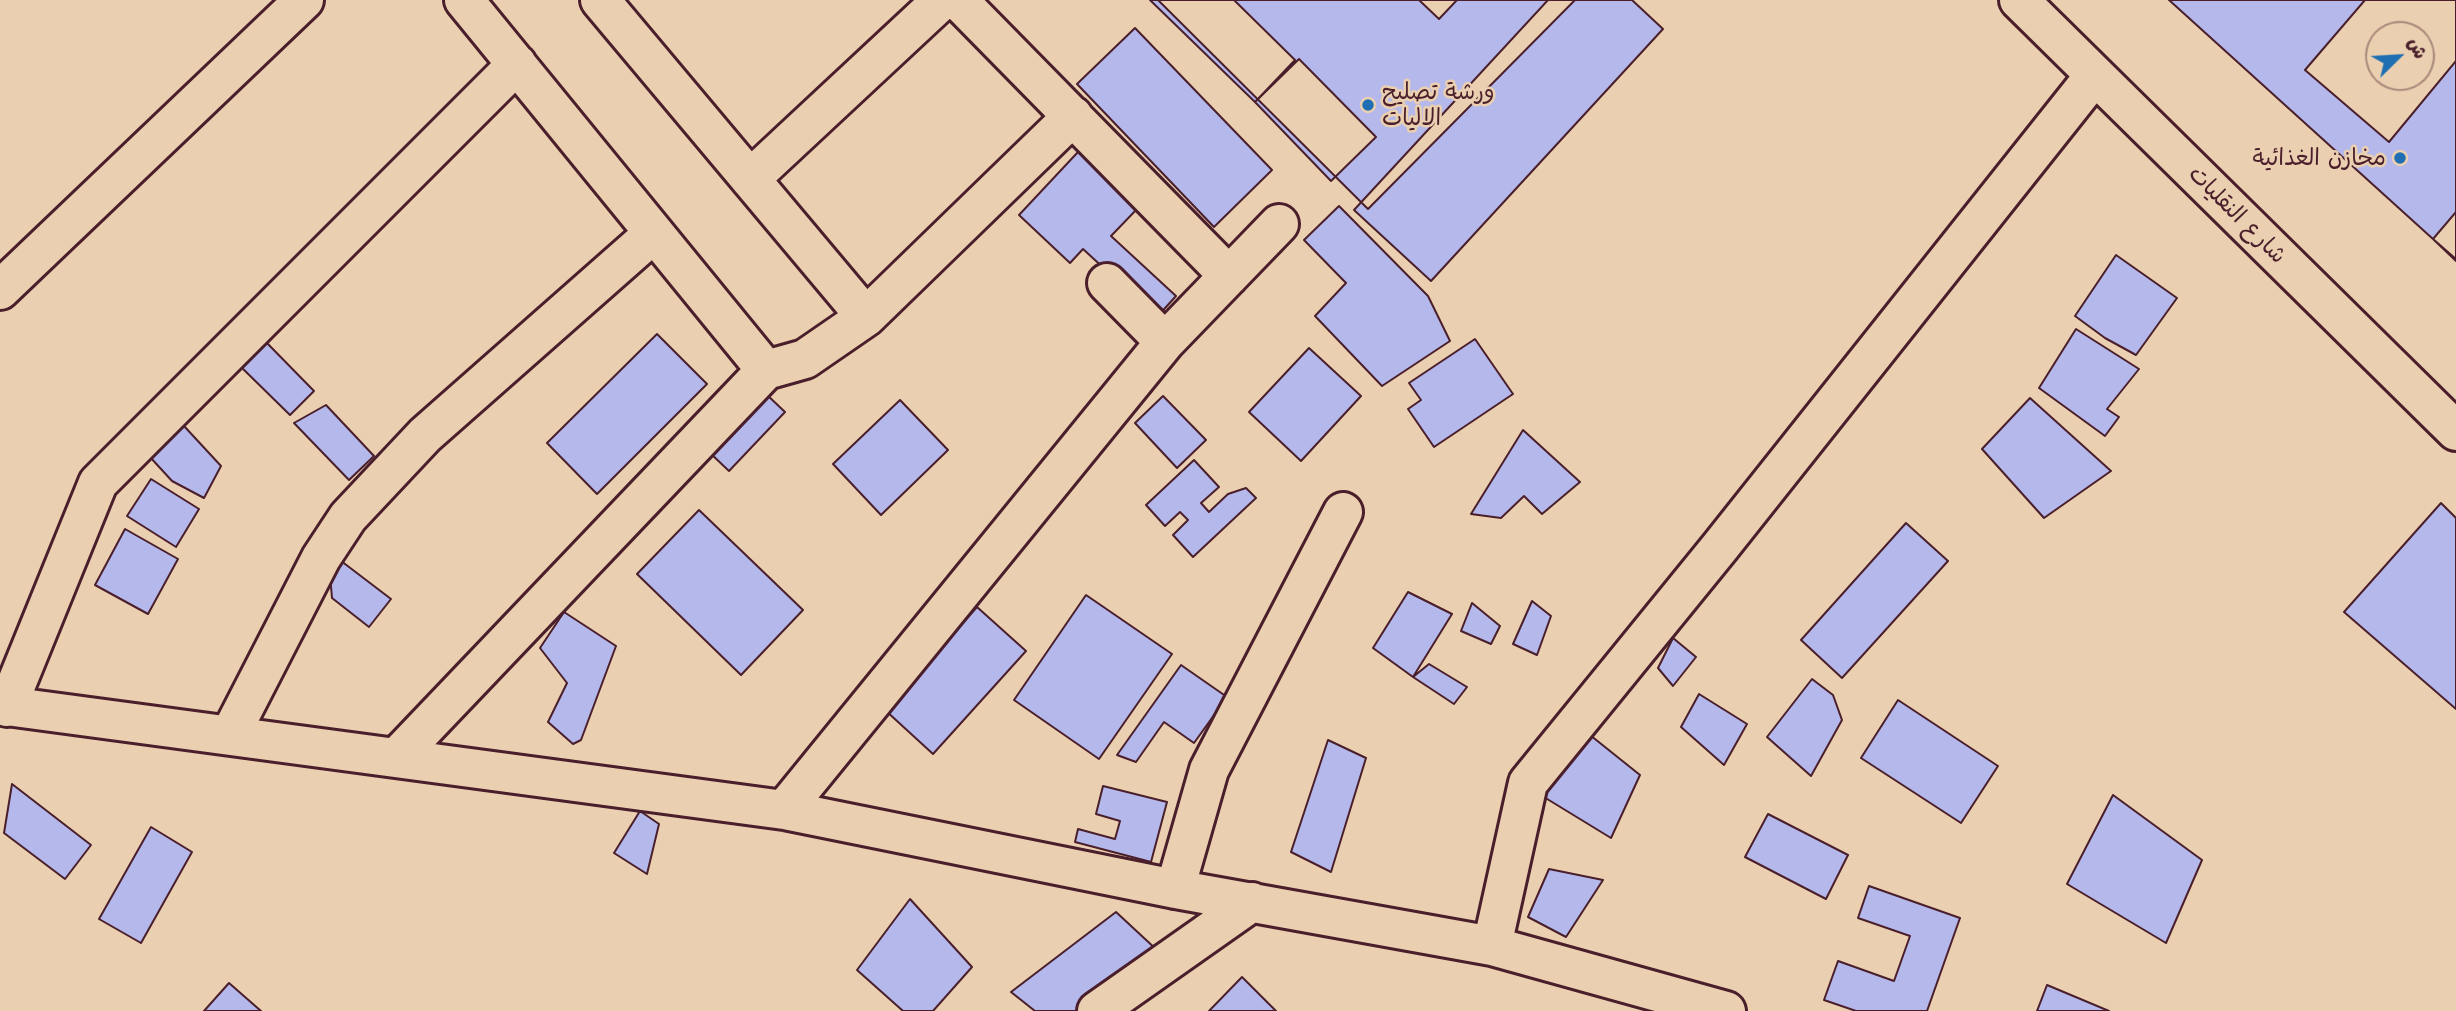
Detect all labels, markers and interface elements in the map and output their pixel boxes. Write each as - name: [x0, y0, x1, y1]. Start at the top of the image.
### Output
- north arrow: [2365, 21, 2435, 91]
- text: ش: [2403, 34, 2432, 62]
- place label: ورشة تصليح الاليات: [1382, 78, 1495, 132]
- marker: ورشة تصليح الاليات: [1360, 97, 1376, 113]
- place label: مخازن الغذائية: [2253, 144, 2386, 172]
- marker: مخازن الغذائية: [2392, 150, 2408, 166]
- street label: شارع النقليات: [2182, 160, 2292, 270]

